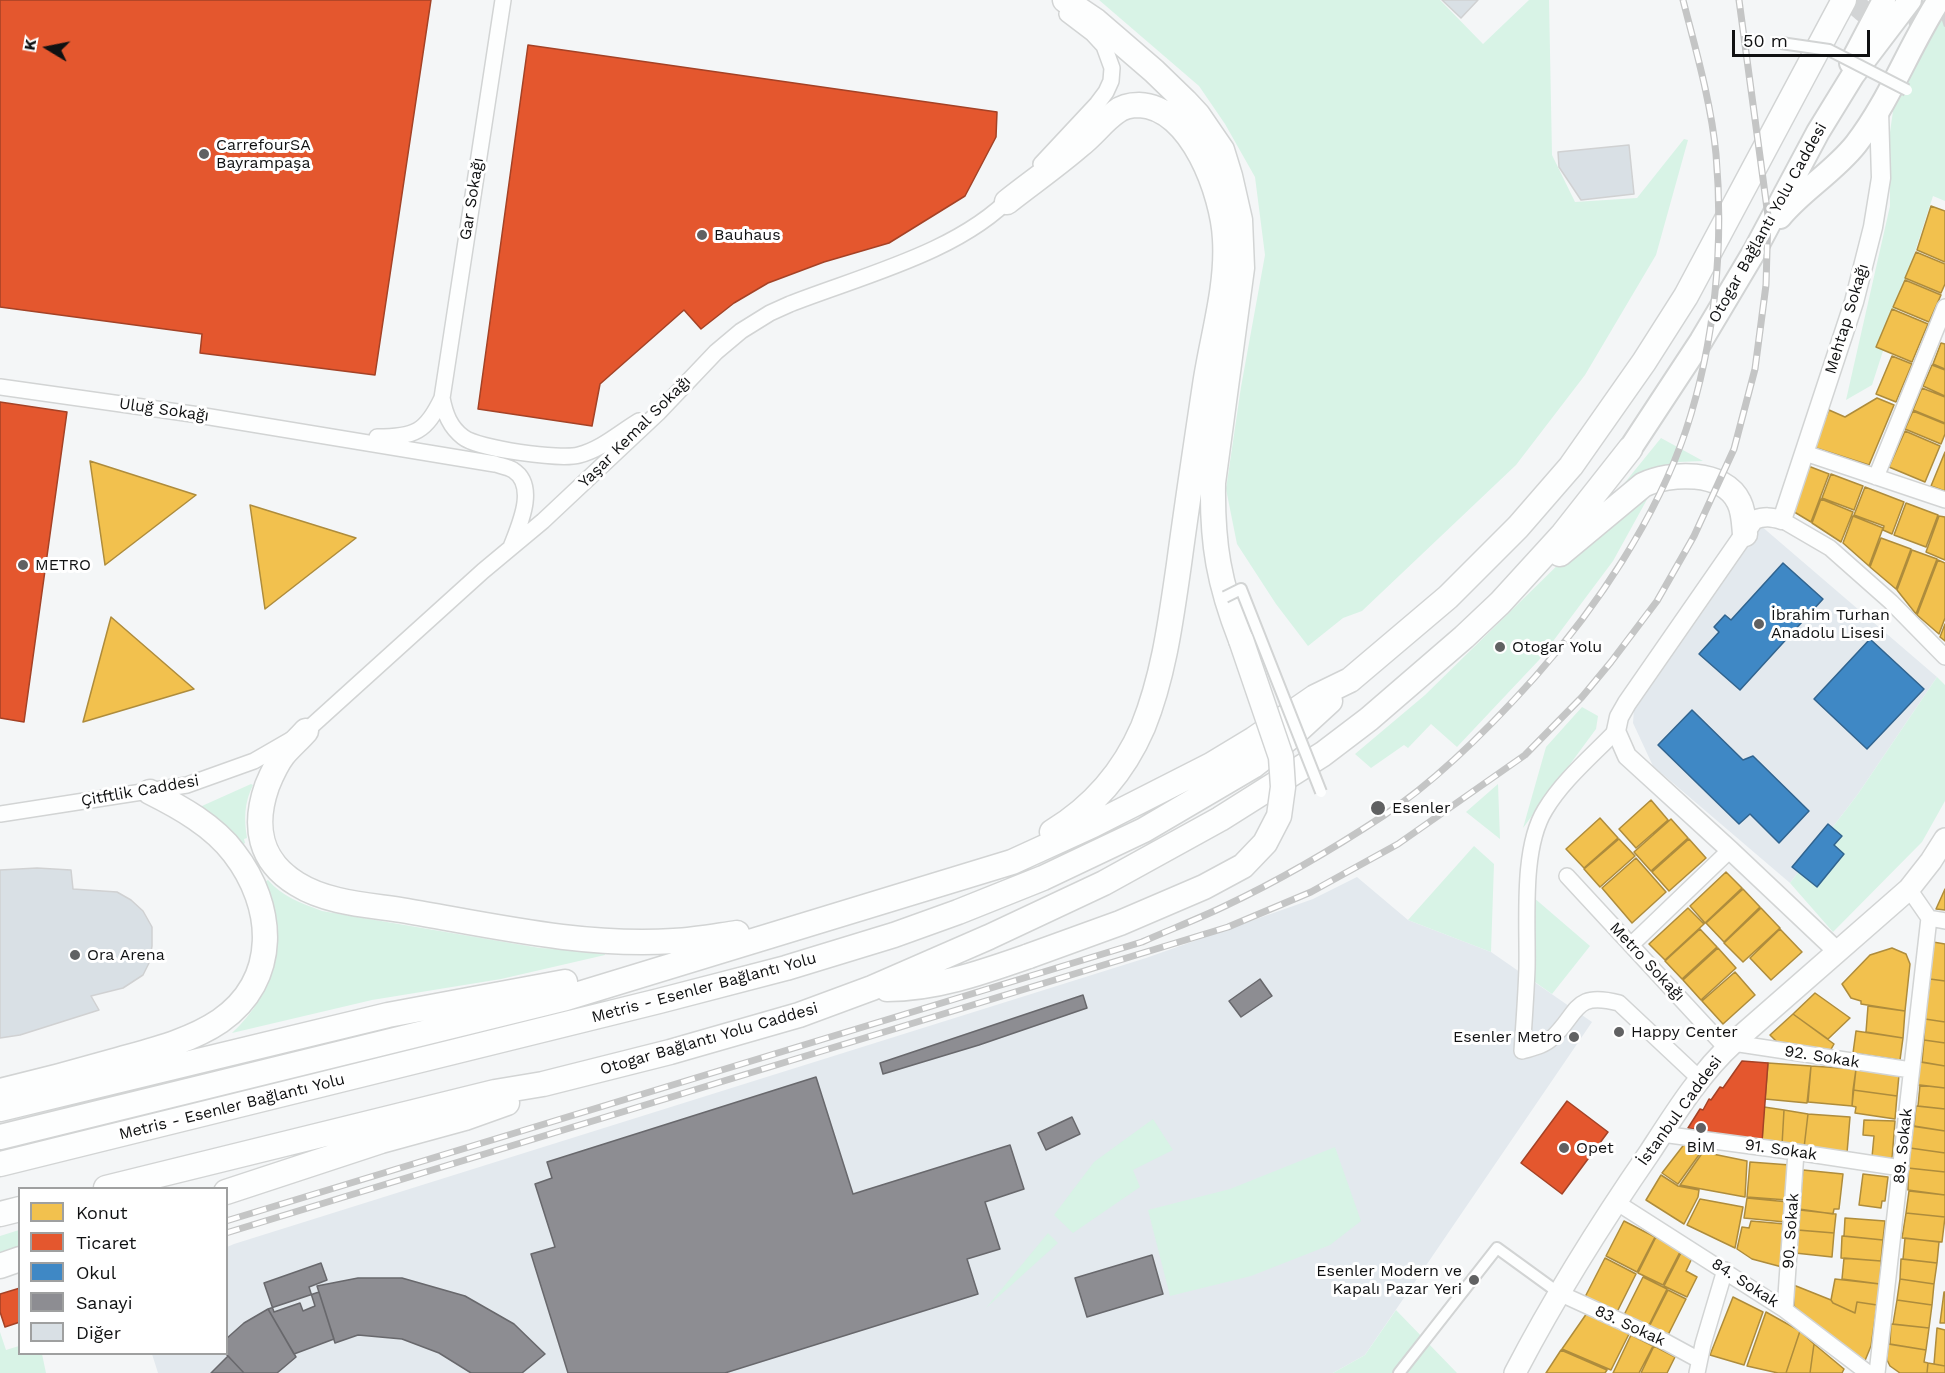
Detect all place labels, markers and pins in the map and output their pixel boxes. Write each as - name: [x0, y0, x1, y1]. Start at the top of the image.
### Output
- place label: CarrefourSA Bayrampaşa: [216, 135, 311, 173]
- marker: CarrefourSA Bayrampaşa: [197, 147, 211, 161]
- place label: Bauhaus: [714, 225, 781, 245]
- marker: Bauhaus: [695, 228, 709, 242]
- place label: METRO: [35, 555, 91, 575]
- marker: METRO: [16, 558, 30, 572]
- place label: İbrahim Turhan Anadolu Lisesi: [1771, 605, 1890, 643]
- marker: İbrahim Turhan Anadolu Lisesi: [1752, 617, 1766, 631]
- place label: Otogar Yolu: [1512, 637, 1602, 657]
- marker: Otogar Yolu: [1493, 640, 1507, 654]
- place label: Esenler: [1392, 798, 1450, 818]
- marker: Esenler: [1369, 799, 1387, 817]
- place label: Ora Arena: [87, 945, 165, 965]
- marker: Ora Arena: [68, 948, 82, 962]
- place label: Happy Center: [1631, 1022, 1738, 1042]
- marker: Happy Center: [1612, 1025, 1626, 1039]
- place label: Esenler Metro: [1453, 1027, 1562, 1047]
- marker: Esenler Metro: [1567, 1030, 1581, 1044]
- marker: BİM: [1694, 1121, 1708, 1135]
- place label: BİM: [1687, 1137, 1715, 1157]
- place label: Opet: [1576, 1138, 1614, 1158]
- marker: Opet: [1557, 1141, 1571, 1155]
- place label: Esenler Modern ve Kapalı Pazar Yeri: [1316, 1261, 1462, 1299]
- marker: Esenler Modern ve Kapalı Pazar Yeri: [1467, 1273, 1481, 1287]

